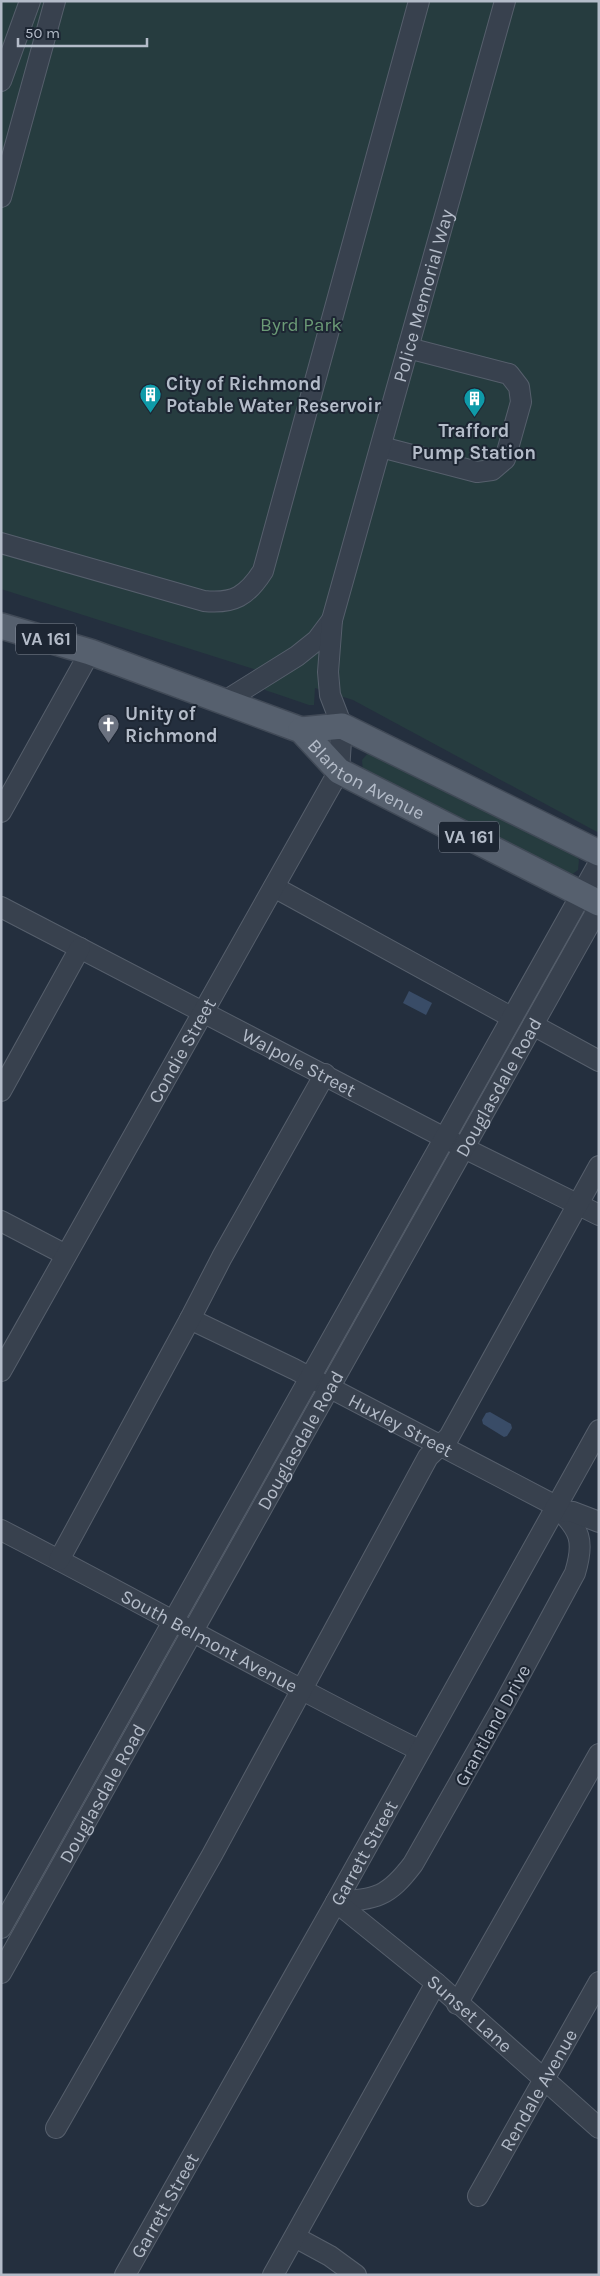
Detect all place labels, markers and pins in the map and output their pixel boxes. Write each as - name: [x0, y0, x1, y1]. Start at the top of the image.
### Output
- place label: City of Richmond Potable Water Reservoir: [166, 373, 382, 417]
- building icon: City of Richmond Potable Water Reservoir: [138, 382, 162, 413]
- building icon: Trafford Pump Station: [462, 387, 486, 418]
- place label: Trafford Pump Station: [412, 420, 536, 464]
- place label: Unity of Richmond: [125, 703, 218, 747]
- church icon: Unity of Richmond: [97, 712, 121, 743]

